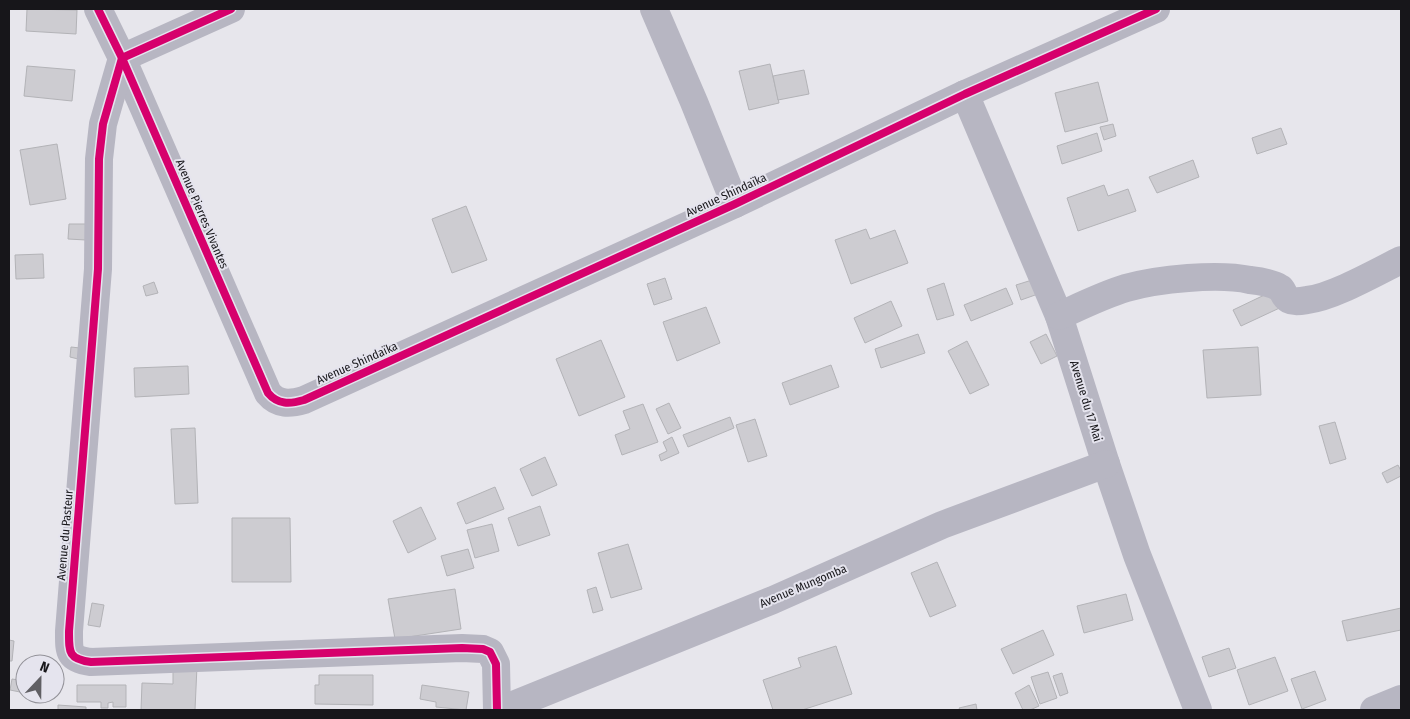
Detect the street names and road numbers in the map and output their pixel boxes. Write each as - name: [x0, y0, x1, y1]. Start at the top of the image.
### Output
- street label: Avenue Pierres Vivantes: [173, 157, 231, 271]
- street label: Avenue Shindaïka: [683, 170, 769, 220]
- street label: Avenue Shindaïka: [314, 339, 400, 387]
- street label: Avenue du 17 Mai: [1067, 359, 1105, 443]
- street label: Avenue du Pasteur: [54, 488, 76, 581]
- street label: Avenue Mungomba: [757, 561, 849, 611]

